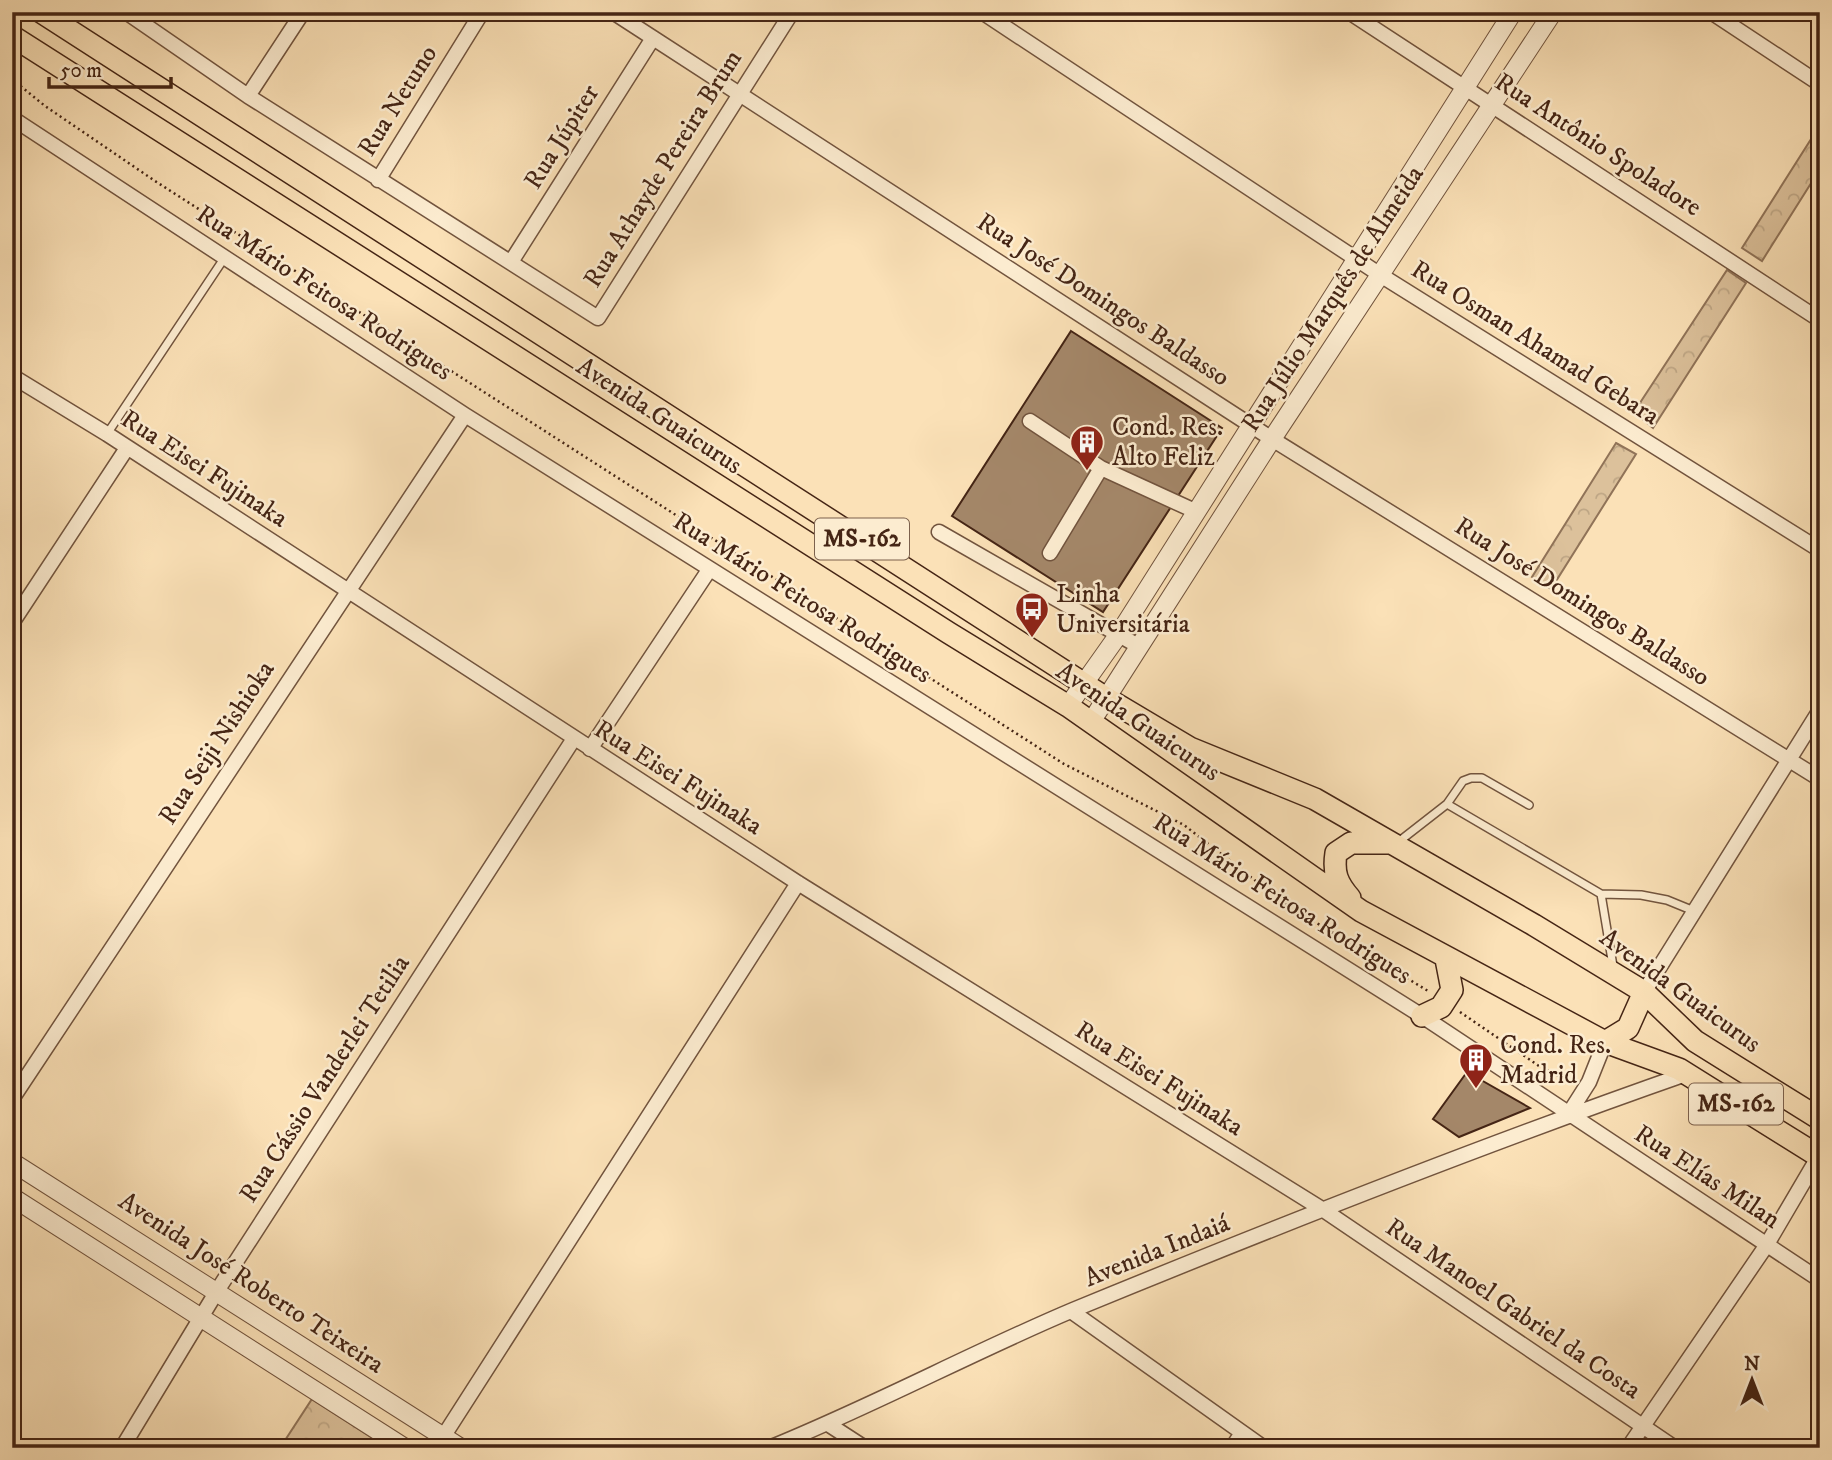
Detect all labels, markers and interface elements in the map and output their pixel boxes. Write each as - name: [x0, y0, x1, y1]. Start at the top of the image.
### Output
- street label: Rua Netuno: [351, 39, 445, 163]
- street label: Rua Athayde Pereira Brum: [576, 44, 750, 294]
- scale bar: [49, 46, 172, 90]
- text: 50 m: [60, 58, 102, 84]
- street label: Rua Antônio Spoladore: [1488, 66, 1708, 224]
- street label: Rua Júpiter: [517, 78, 607, 195]
- street label: Rua Júlio Marquês de Almeida: [1234, 160, 1432, 438]
- street label: Rua Mário Feitosa Rodrigues: [190, 198, 458, 388]
- street label: Rua José Domingos Baldasso: [970, 206, 1236, 394]
- street label: Rua Osman Ahamad Gebara: [1405, 253, 1665, 433]
- street label: Avenida Guaicurus: [570, 350, 748, 482]
- street label: Rua Eisei Fujinaka: [114, 403, 294, 535]
- place label: Cond. Res. Alto Feliz: [1112, 411, 1223, 474]
- building icon: Cond. Res. Alto Feliz: [1068, 423, 1106, 472]
- street label: Rua Mário Feitosa Rodrigues: [667, 505, 937, 691]
- street label: Rua José Domingos Baldasso: [1448, 510, 1716, 694]
- road number: MS-162: [815, 518, 909, 560]
- place label: Linha Universitária: [1056, 578, 1190, 641]
- bus stop icon: Linha Universitária: [1013, 590, 1051, 639]
- street label: Rua Seiji Nishioka: [152, 655, 282, 831]
- street label: Avenida Guaicurus: [1050, 655, 1226, 789]
- street label: Rua Eisei Fujinaka: [588, 713, 768, 843]
- street label: Rua Mário Feitosa Rodrigues: [1147, 806, 1417, 992]
- street label: Avenida Guaicurus: [1593, 921, 1767, 1061]
- street label: Rua Cássio Vanderlei Tetilia: [232, 949, 418, 1209]
- street label: Rua Eisei Fujinaka: [1069, 1014, 1249, 1144]
- place label: Cond. Res. Madrid: [1500, 1029, 1611, 1092]
- building icon: Cond. Res. Madrid: [1457, 1041, 1495, 1090]
- road number: MS-162: [1689, 1084, 1783, 1124]
- street label: Rua Elías Milan: [1628, 1118, 1787, 1237]
- street label: Avenida José Roberto Teixeira: [112, 1185, 390, 1381]
- street label: Avenida Indaiá: [1079, 1207, 1235, 1295]
- street label: Rua Manoel Gabriel da Costa: [1379, 1211, 1647, 1407]
- north arrow: [1716, 1344, 1786, 1414]
- text: N: [1744, 1353, 1760, 1376]

